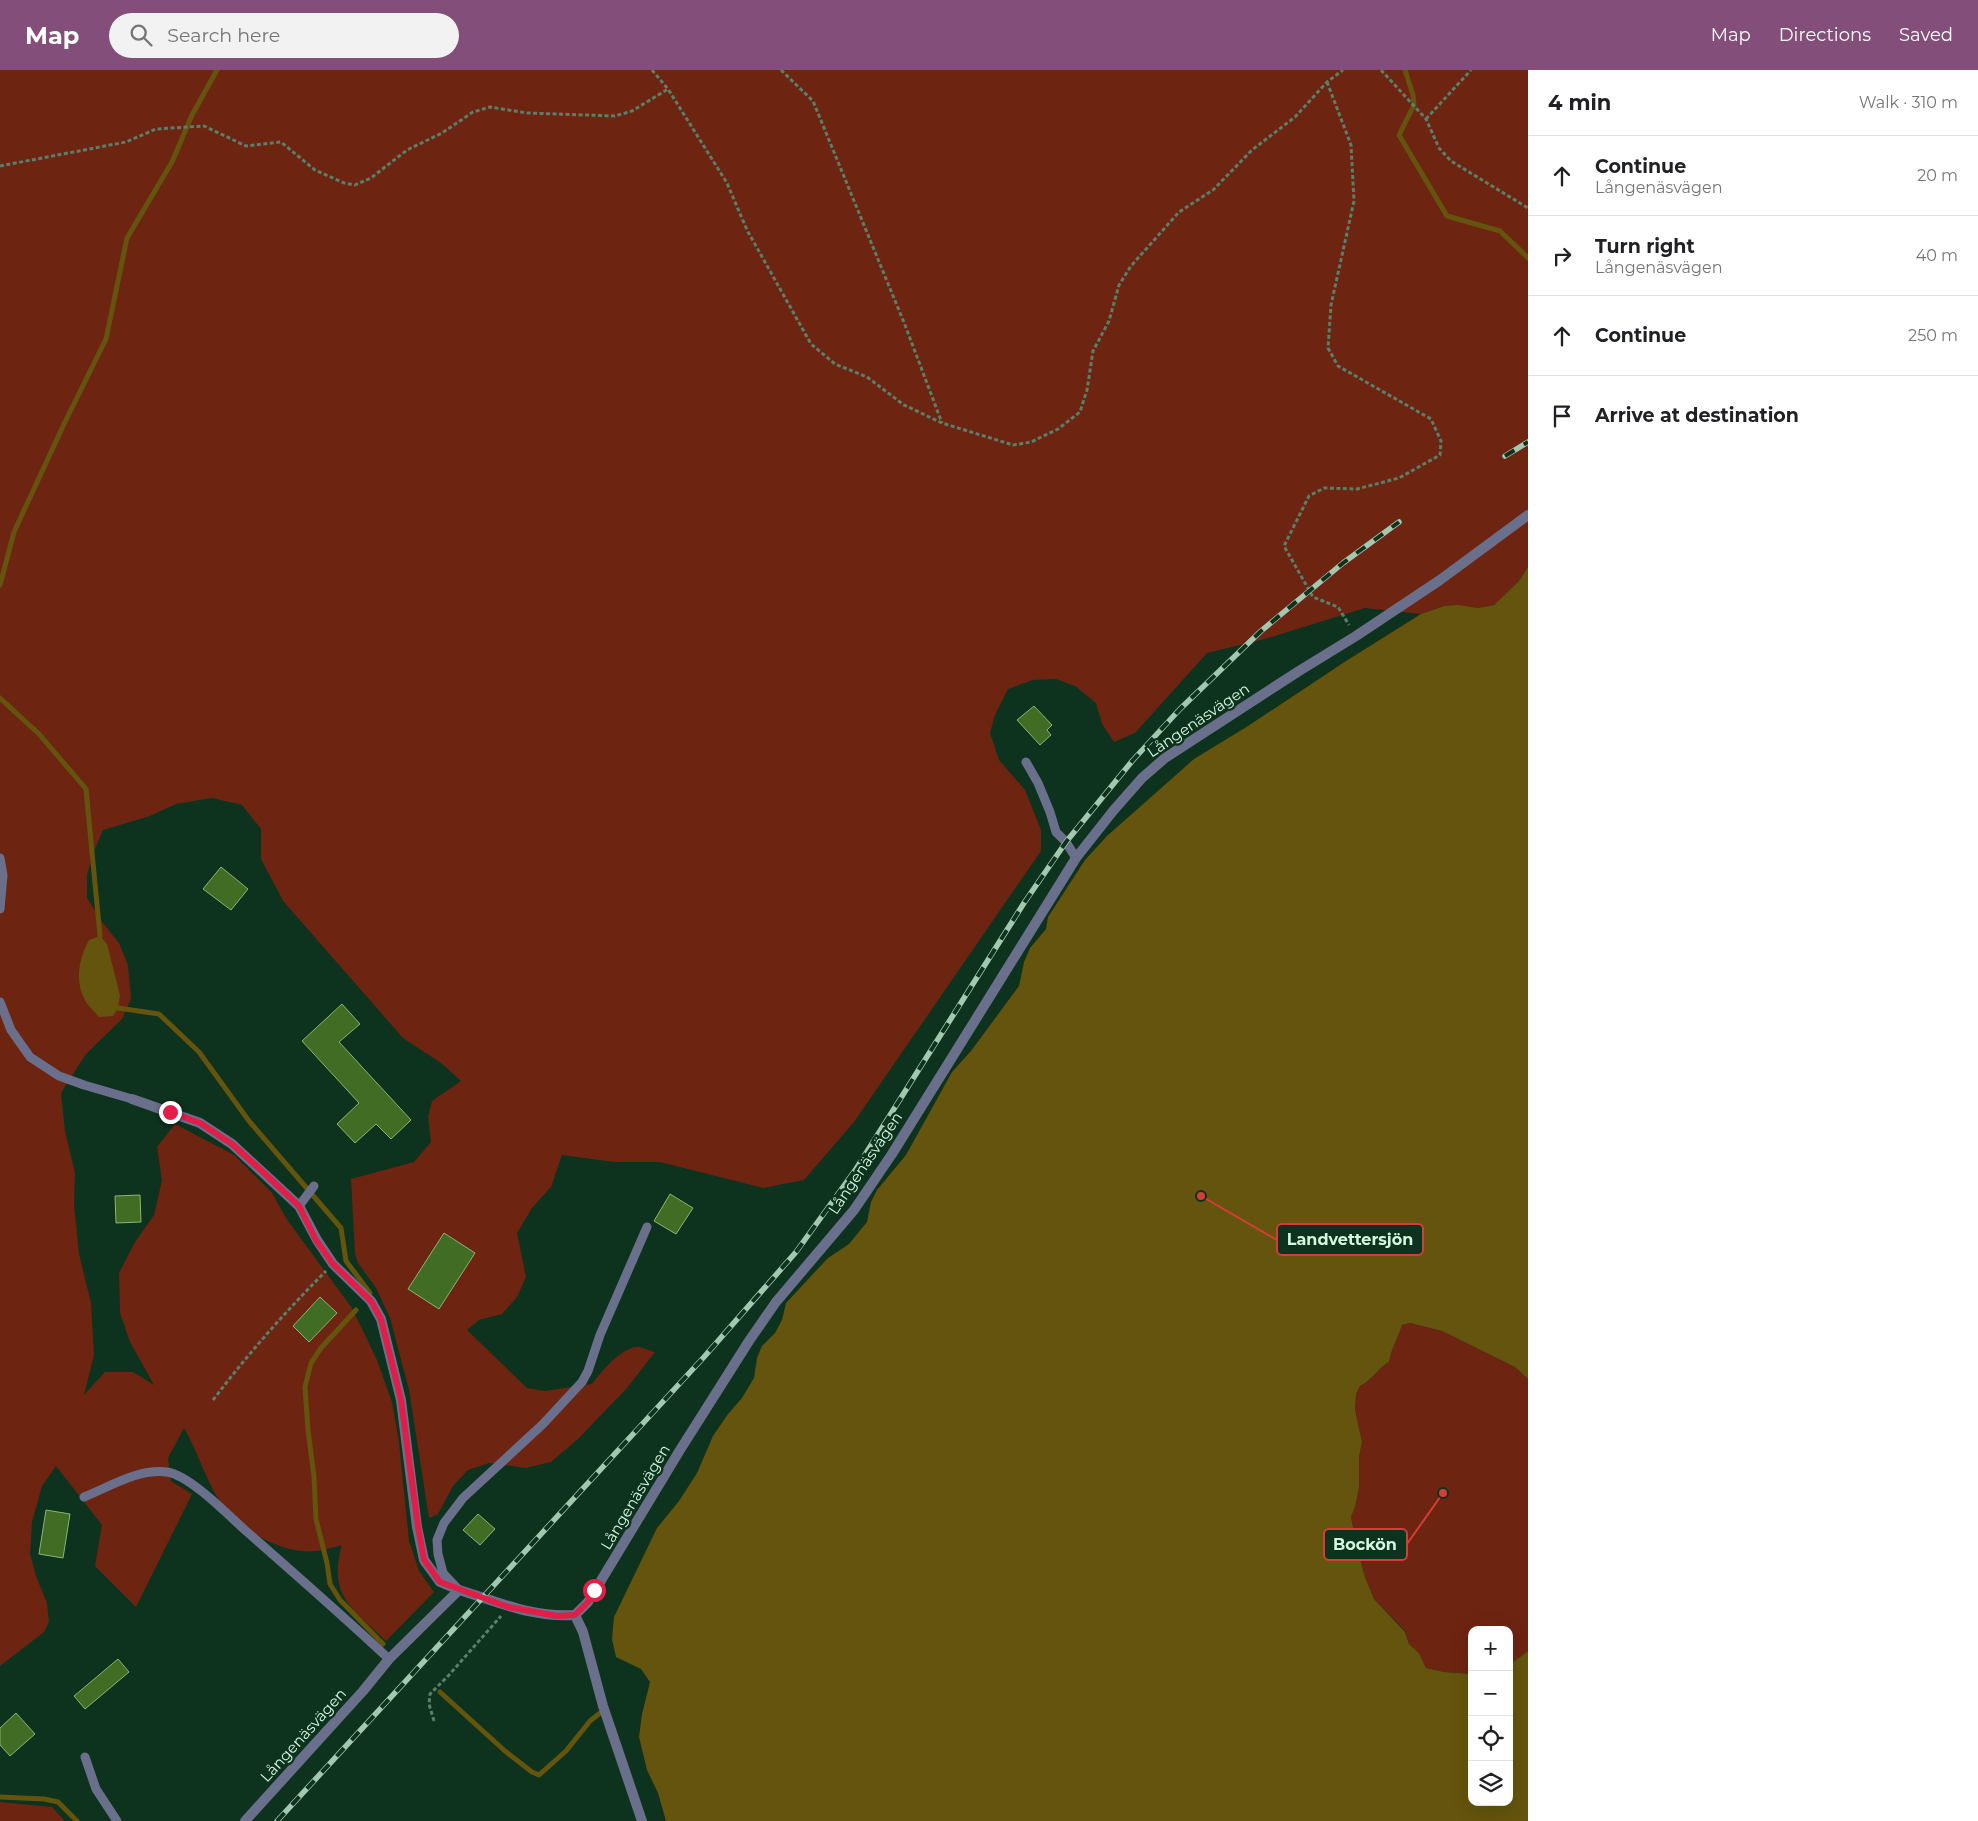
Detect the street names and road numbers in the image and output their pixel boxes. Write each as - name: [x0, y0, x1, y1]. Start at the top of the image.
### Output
- street label: Långenäsvägen: [1143, 679, 1253, 761]
- street label: Långenäsvägen: [824, 1108, 906, 1218]
- street label: Långenäsvägen: [596, 1441, 674, 1553]
- street label: Långenäsvägen: [256, 1684, 350, 1786]

